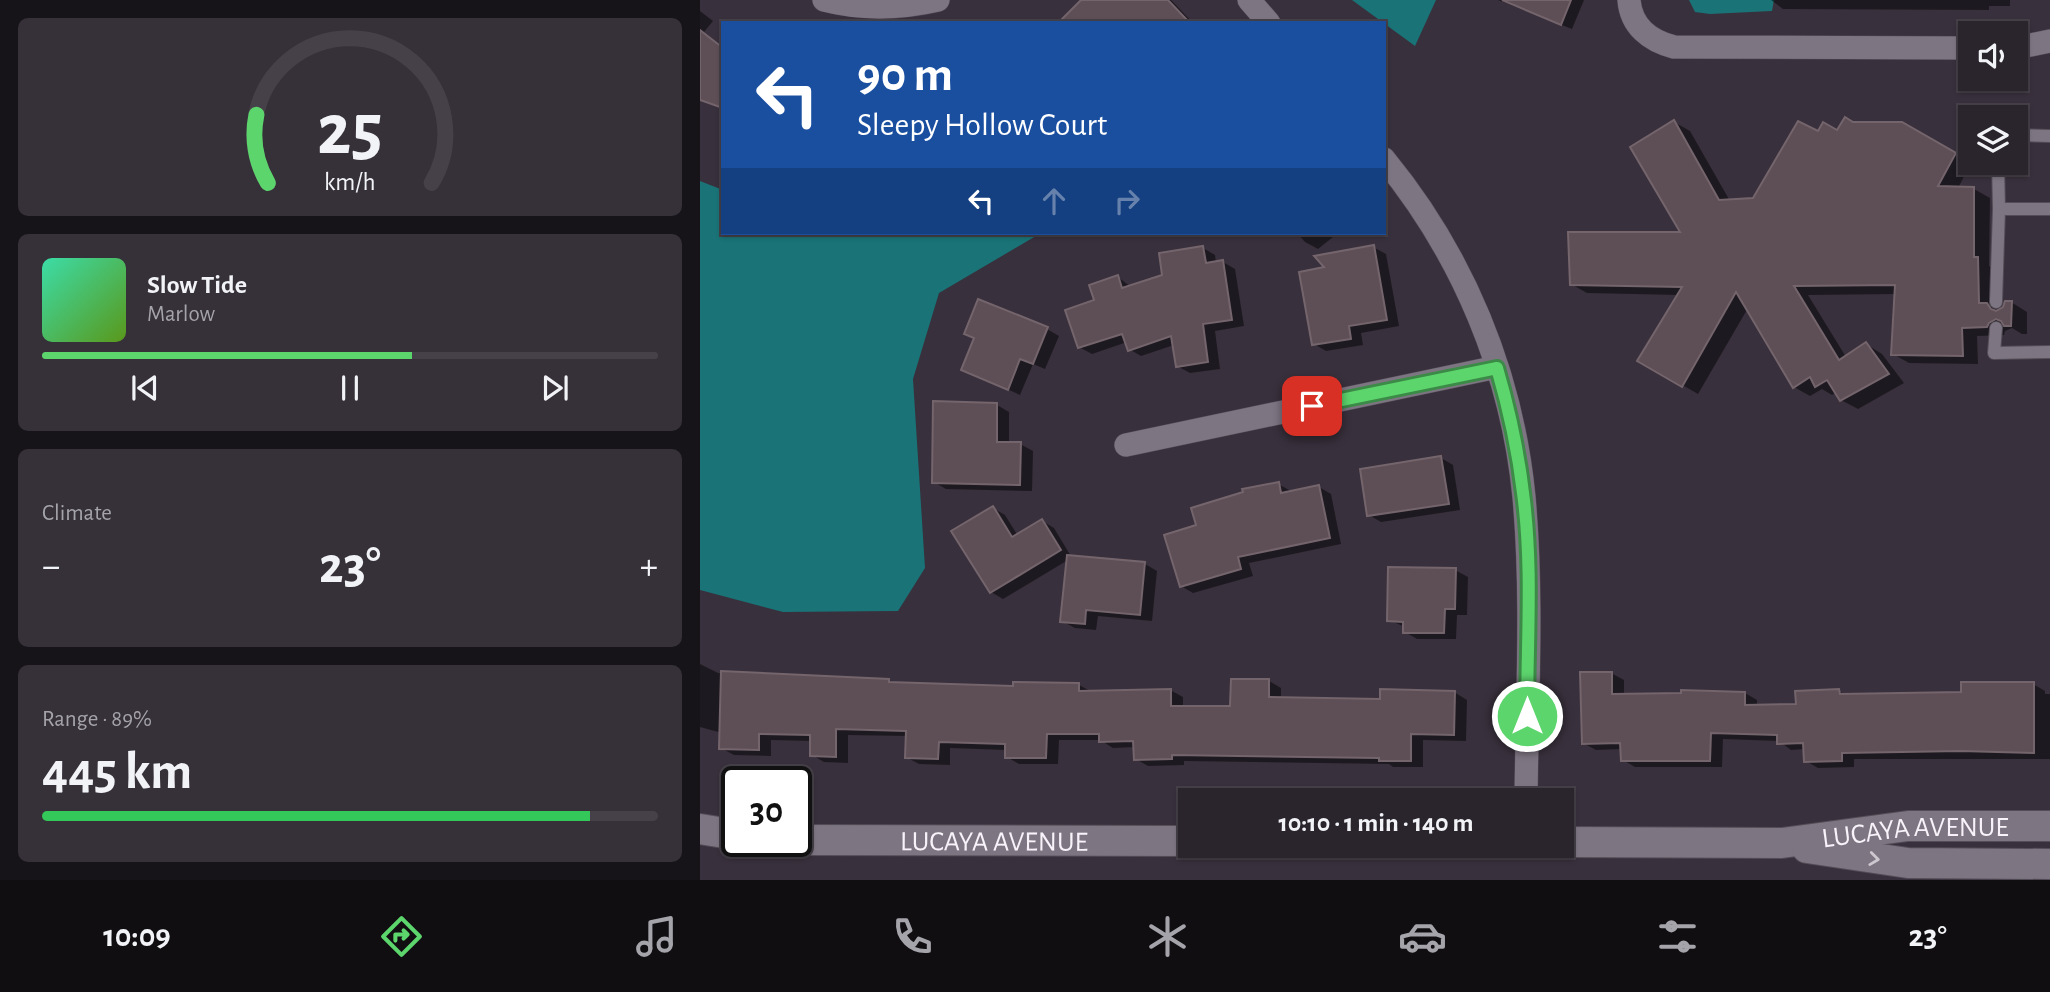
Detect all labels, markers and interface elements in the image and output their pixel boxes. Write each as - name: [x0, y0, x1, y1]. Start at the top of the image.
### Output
- map controls: [1958, 21, 2028, 175]
- button: sound: [1958, 21, 2028, 91]
- icon: left: [742, 49, 833, 140]
- text: 90 m: [857, 51, 953, 100]
- text: 25: [317, 95, 383, 168]
- button: layers: [1958, 105, 2028, 175]
- text: Sleepy Hollow Court: [857, 109, 1107, 141]
- text: km/h: [324, 170, 376, 195]
- icon: left: [962, 182, 1000, 220]
- icon: ahead: [1035, 182, 1073, 220]
- icon: right: [1108, 182, 1146, 220]
- text: Slow Tide: [147, 272, 247, 298]
- text: Marlow: [147, 303, 215, 326]
- icon: previous: [126, 369, 164, 407]
- icon: pause: [331, 369, 369, 407]
- icon: next: [536, 369, 574, 407]
- pin: [1282, 376, 1342, 436]
- icon: arrive: [1293, 387, 1331, 425]
- text: Climate: [42, 502, 112, 525]
- text: 23°: [319, 540, 381, 592]
- text: −: [42, 548, 60, 586]
- text: +: [640, 548, 658, 586]
- position arrow: [1490, 679, 1564, 753]
- text: Range · 89%: [42, 708, 152, 731]
- text: 445 km: [42, 746, 192, 798]
- speed limit sign: 30: [721, 766, 812, 857]
- text: 10:10 · 1 min · 140 m: [1278, 810, 1474, 836]
- street label: LUCAYA AVENUE: [1820, 814, 2009, 854]
- street label: LUCAYA AVENUE: [900, 828, 1088, 857]
- one-way arrow: [1868, 851, 1880, 866]
- icon: directions: [377, 912, 426, 961]
- icon: music: [632, 912, 681, 961]
- icon: phone: [888, 912, 937, 961]
- icon: climate: [1143, 912, 1192, 961]
- icon: car: [1398, 912, 1447, 961]
- icon: filters: [1653, 912, 1702, 961]
- text: 10:09: [103, 920, 171, 952]
- text: 23°: [1909, 920, 1947, 952]

